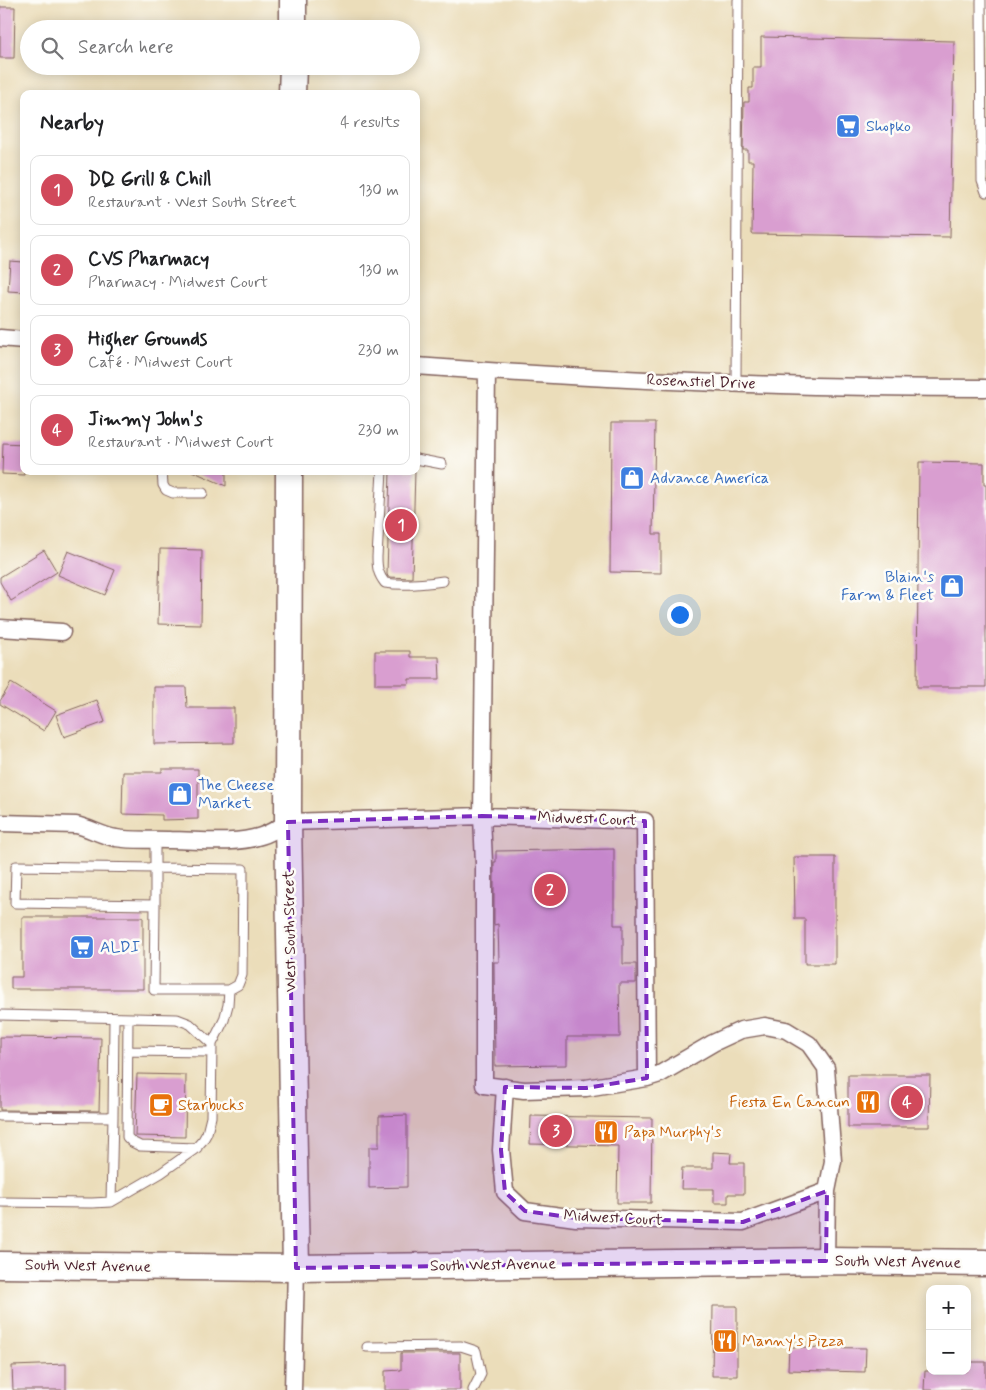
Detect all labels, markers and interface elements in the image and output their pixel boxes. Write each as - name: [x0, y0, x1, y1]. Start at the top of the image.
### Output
- search box: [20, 20, 420, 75]
- icon: search: [38, 34, 66, 62]
- text: Search here: [78, 35, 174, 60]
- text: Nearby: [40, 109, 104, 137]
- text: 4 results: [340, 112, 400, 133]
- supermarket icon: Shopko: [835, 113, 861, 139]
- place label: Shopko: [866, 116, 911, 137]
- text: DQ Grill & Chill: [88, 167, 211, 192]
- text: 1: [53, 180, 61, 201]
- text: 130 m: [358, 180, 399, 201]
- text: Restaurant · West South Street: [88, 192, 297, 213]
- text: CVS Pharmacy: [88, 247, 209, 272]
- text: 2: [53, 260, 61, 281]
- text: 130 m: [358, 260, 399, 281]
- text: Pharmacy · Midwest Court: [88, 272, 268, 293]
- text: Higher Grounds: [88, 327, 207, 352]
- text: 3: [53, 340, 61, 361]
- text: 230 m: [358, 340, 399, 361]
- text: Café · Midwest Court: [88, 352, 233, 373]
- street label: Rosenstiel Drive: [646, 370, 756, 394]
- text: Jimmy John's: [88, 407, 203, 432]
- text: 4: [52, 420, 62, 441]
- text: 230 m: [358, 420, 399, 441]
- text: Restaurant · Midwest Court: [88, 432, 274, 453]
- shop icon: Advance America: [619, 465, 645, 491]
- place label: Advance America: [650, 468, 769, 489]
- pin: 1: [385, 506, 417, 544]
- place label: Blain's Farm & Fleet: [841, 567, 934, 606]
- shop icon: Blain's Farm & Fleet: [939, 573, 965, 599]
- your location: [667, 602, 693, 628]
- place label: The Cheese Market: [198, 775, 274, 814]
- shop icon: The Cheese Market: [167, 781, 193, 807]
- street label: Midwest Court: [537, 807, 637, 831]
- street label: West South Street: [278, 869, 302, 992]
- pin: 2: [534, 871, 566, 909]
- supermarket icon: ALDI: [69, 934, 95, 960]
- place label: ALDI: [100, 937, 140, 958]
- pin: 4: [891, 1083, 923, 1121]
- restaurant icon: Fiesta En Cancun: [855, 1089, 881, 1115]
- cafe icon: Starbucks: [148, 1092, 174, 1118]
- place label: Fiesta En Cancun: [729, 1092, 850, 1113]
- place label: Starbucks: [178, 1095, 244, 1116]
- pin: 3: [540, 1112, 572, 1150]
- restaurant icon: Papa Murphy's: [593, 1119, 619, 1145]
- place label: Papa Murphy's: [624, 1122, 721, 1143]
- street label: Midwest Court: [563, 1205, 664, 1231]
- street label: South West Avenue: [835, 1250, 961, 1274]
- street label: South West Avenue: [430, 1253, 556, 1277]
- street label: South West Avenue: [25, 1254, 151, 1278]
- map controls: [926, 1285, 971, 1375]
- button: +: [926, 1285, 971, 1330]
- restaurant icon: Manny's Pizza: [712, 1328, 738, 1354]
- button: −: [926, 1330, 971, 1375]
- place label: Manny's Pizza: [742, 1331, 844, 1352]

